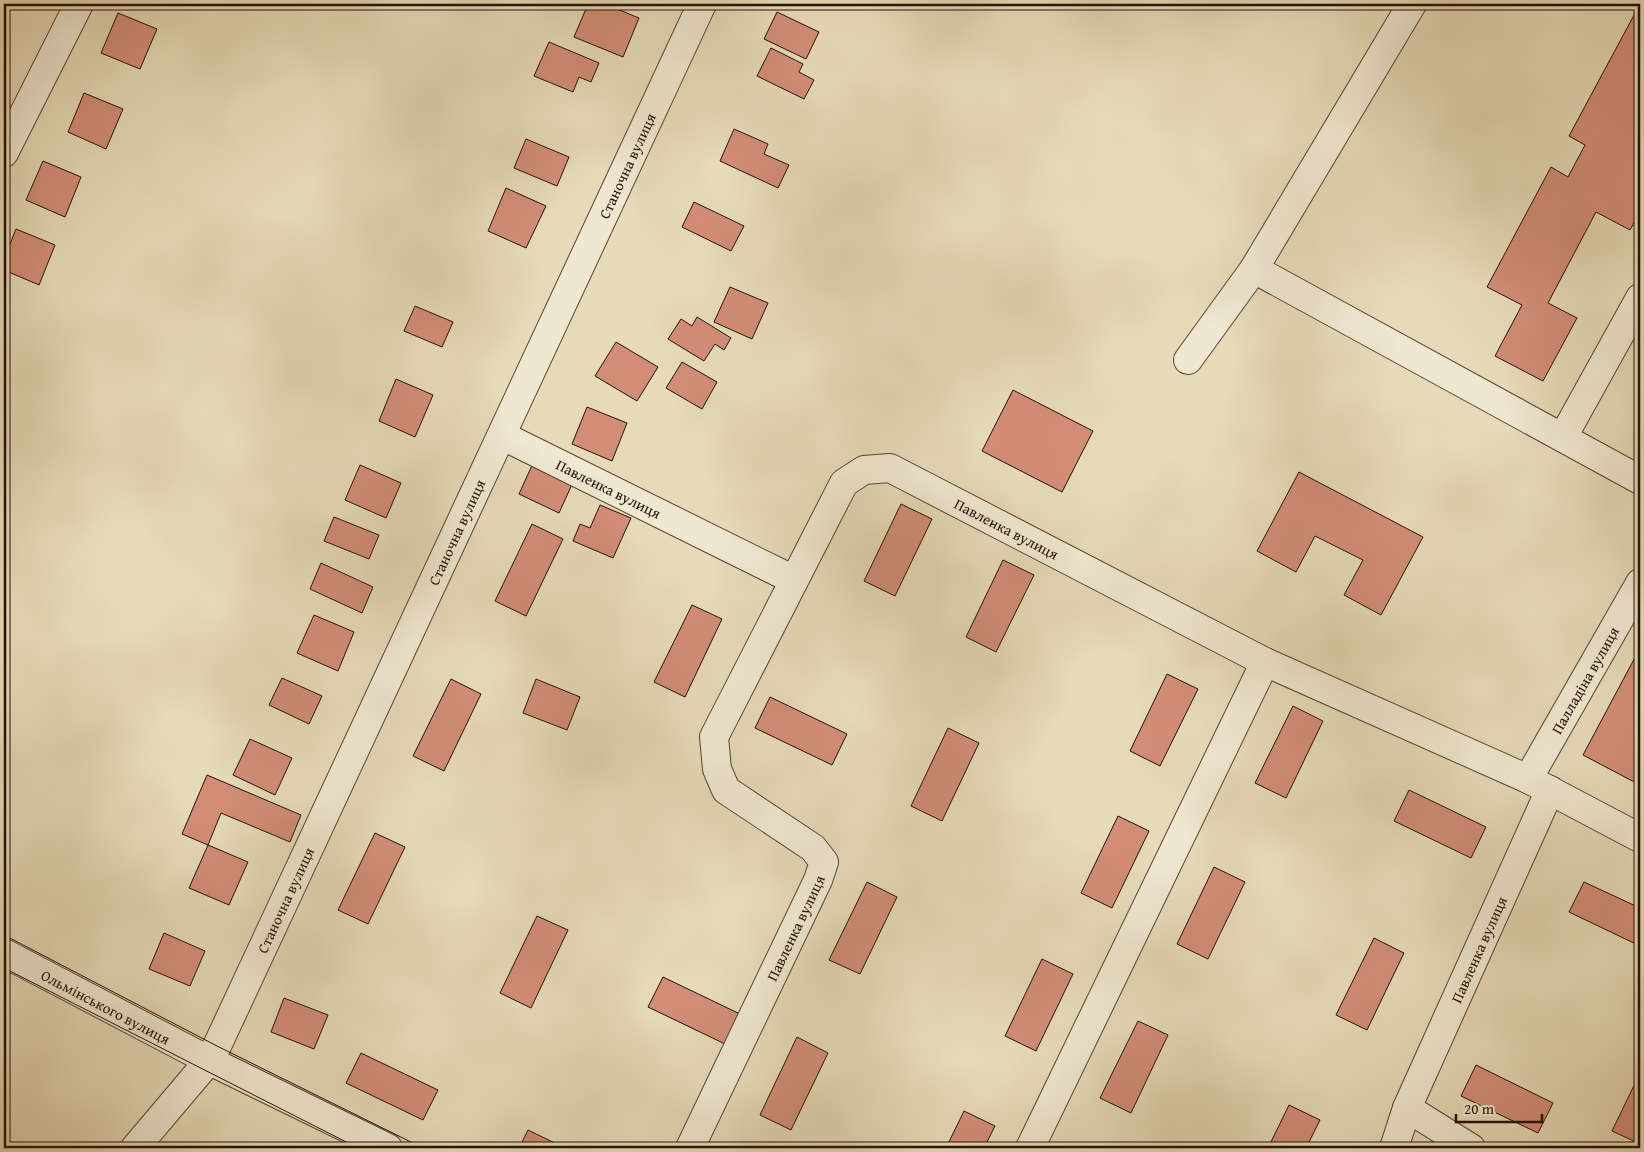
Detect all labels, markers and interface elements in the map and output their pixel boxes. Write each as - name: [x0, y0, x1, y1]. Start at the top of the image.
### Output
- street label: Станочна вулиця: [593, 109, 661, 222]
- street label: Павленка вулиця: [553, 453, 665, 523]
- street label: Станочна вулиця: [423, 475, 490, 588]
- street label: Павленка вулиця: [951, 493, 1063, 564]
- street label: Палладіна вулиця: [1546, 622, 1624, 737]
- street label: Станочна вулиця: [251, 843, 319, 956]
- street label: Павленка вулиця: [761, 872, 829, 984]
- street label: Павленка вулиця: [1445, 892, 1512, 1006]
- street label: Ольмінського вулиця: [38, 964, 174, 1049]
- scale bar: [1456, 1092, 1543, 1124]
- text: 20 m: [1464, 1098, 1495, 1119]

